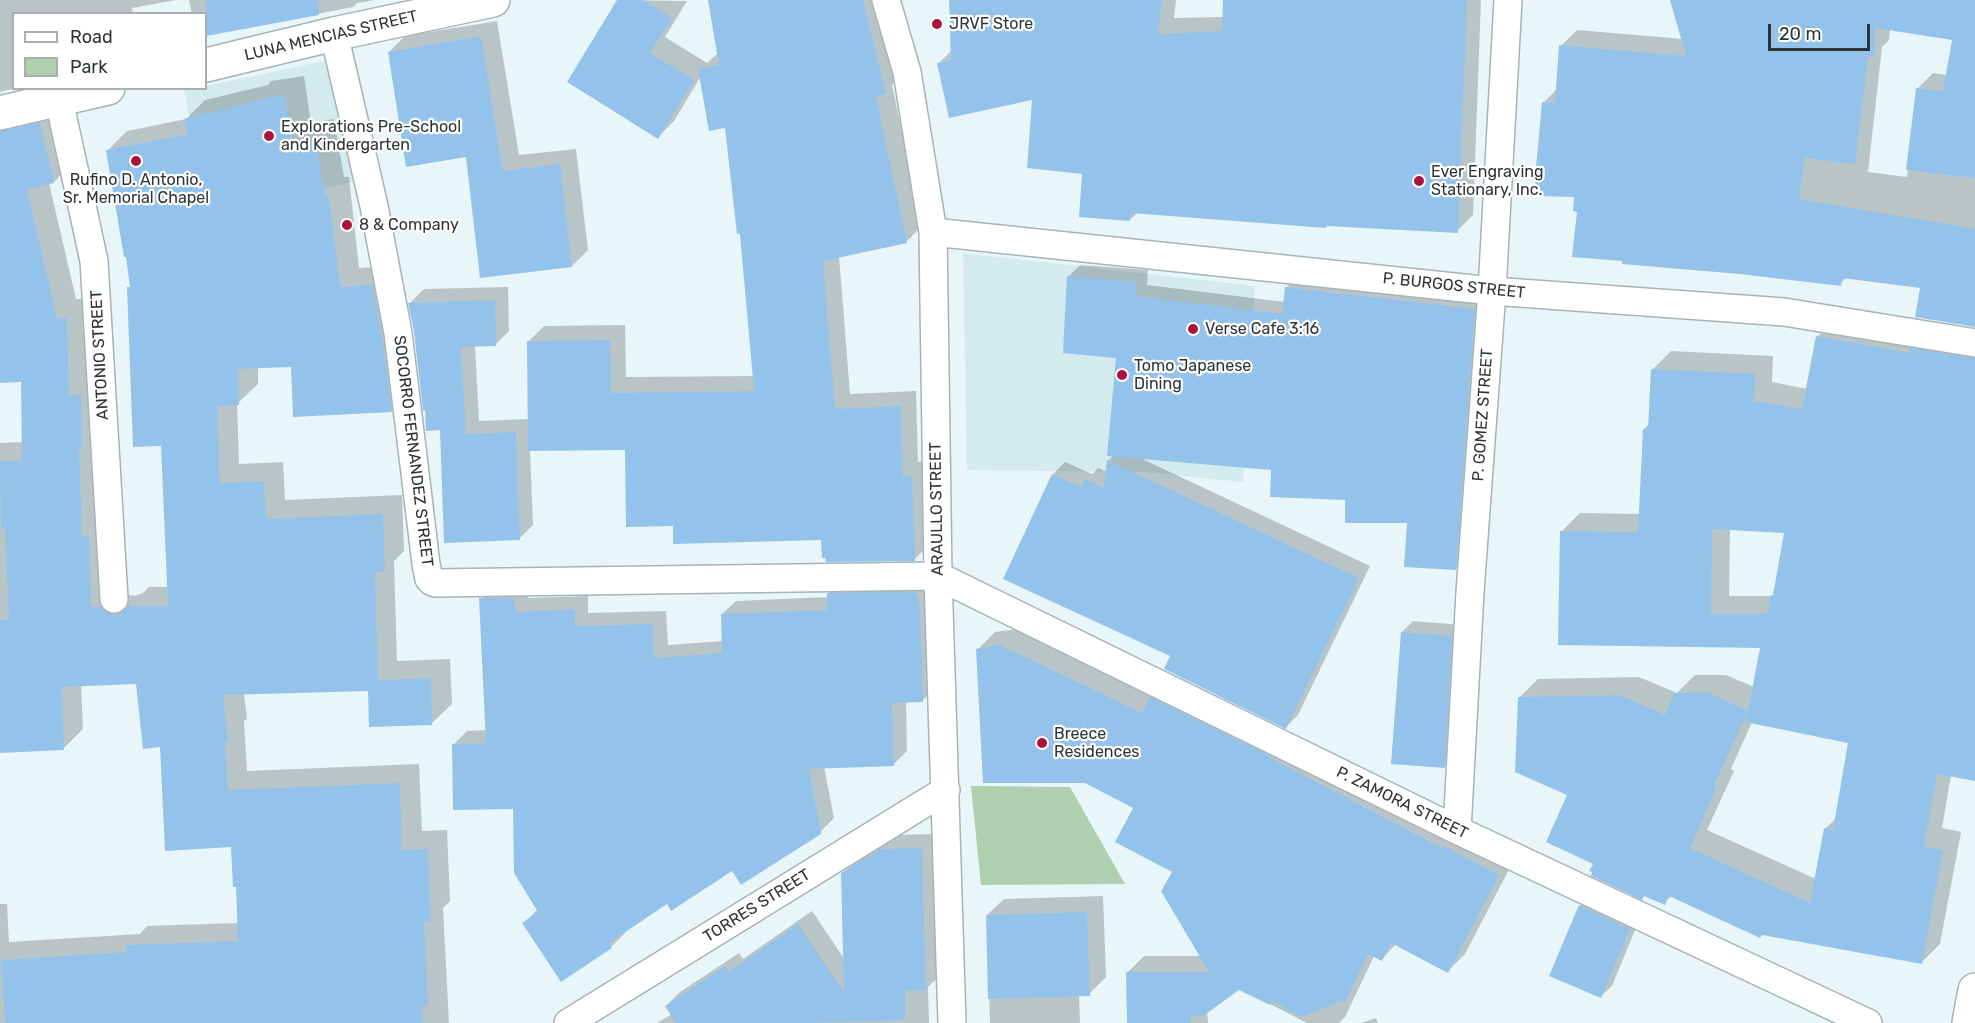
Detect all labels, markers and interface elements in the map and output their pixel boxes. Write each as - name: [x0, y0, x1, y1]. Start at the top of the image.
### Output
- street label: LUNA MENCIAS STREET: [243, 7, 419, 65]
- legend: [12, 12, 207, 90]
- scale bar: [1771, 12, 1873, 50]
- place label: JRVF Store: [949, 14, 1033, 34]
- marker: JRVF Store: [930, 17, 944, 31]
- text: 20 m: [1779, 23, 1821, 45]
- text: Road: [70, 26, 113, 48]
- text: Park: [70, 56, 107, 78]
- place label: Explorations Pre-School and Kindergarten: [281, 117, 461, 155]
- marker: Explorations Pre-School and Kindergarten: [262, 129, 276, 143]
- marker: Rufino D. Antonio, Sr. Memorial Chapel: [129, 154, 143, 168]
- place label: Ever Engraving Stationary, Inc.: [1431, 162, 1544, 200]
- place label: Rufino D. Antonio, Sr. Memorial Chapel: [63, 170, 209, 208]
- marker: Ever Engraving Stationary, Inc.: [1412, 174, 1426, 188]
- place label: 8 & Company: [359, 215, 459, 235]
- marker: 8 & Company: [340, 218, 354, 232]
- street label: P. BURGOS STREET: [1382, 269, 1526, 303]
- street label: ANTONIO STREET: [87, 290, 113, 420]
- place label: Verse Cafe 3:16: [1205, 319, 1319, 339]
- marker: Verse Cafe 3:16: [1186, 322, 1200, 336]
- street label: SOCORRO FERNANDEZ STREET: [389, 334, 437, 568]
- street label: P. GOMEZ STREET: [1469, 348, 1497, 482]
- place label: Tomo Japanese Dining: [1134, 356, 1251, 394]
- marker: Tomo Japanese Dining: [1115, 368, 1129, 382]
- street label: ARAULLO STREET: [926, 442, 948, 576]
- place label: Breece Residences: [1054, 724, 1140, 762]
- marker: Breece Residences: [1035, 736, 1049, 750]
- street label: P. ZAMORA STREET: [1333, 763, 1471, 843]
- street label: TORRES STREET: [700, 865, 814, 947]

